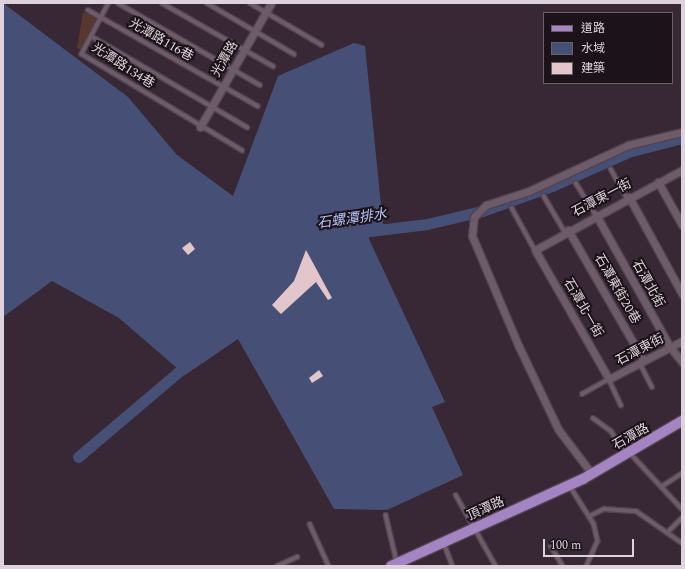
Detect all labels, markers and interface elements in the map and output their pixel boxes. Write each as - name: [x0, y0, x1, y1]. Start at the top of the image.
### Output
- legend: [543, 12, 673, 84]
- street label: 光潭路116巷: [126, 15, 196, 65]
- text: 道路: [581, 19, 605, 38]
- street label: 光潭路: [208, 38, 242, 80]
- text: 水域: [581, 39, 605, 58]
- street label: 光潭路134巷: [89, 40, 157, 92]
- text: 建築: [581, 59, 605, 78]
- street label: 石潭東一街: [570, 176, 634, 220]
- water label: 石螺潭排水: [316, 206, 388, 232]
- street label: 石潭東街20巷: [591, 251, 643, 327]
- street label: 石潭北街: [629, 257, 667, 311]
- street label: 石潭北一街: [560, 276, 606, 340]
- street label: 石潭東街: [613, 331, 667, 369]
- street label: 石潭路: [610, 420, 652, 454]
- street label: 頂潭路: [465, 494, 507, 524]
- scale bar: [545, 531, 636, 557]
- text: 100 m: [550, 536, 581, 555]

